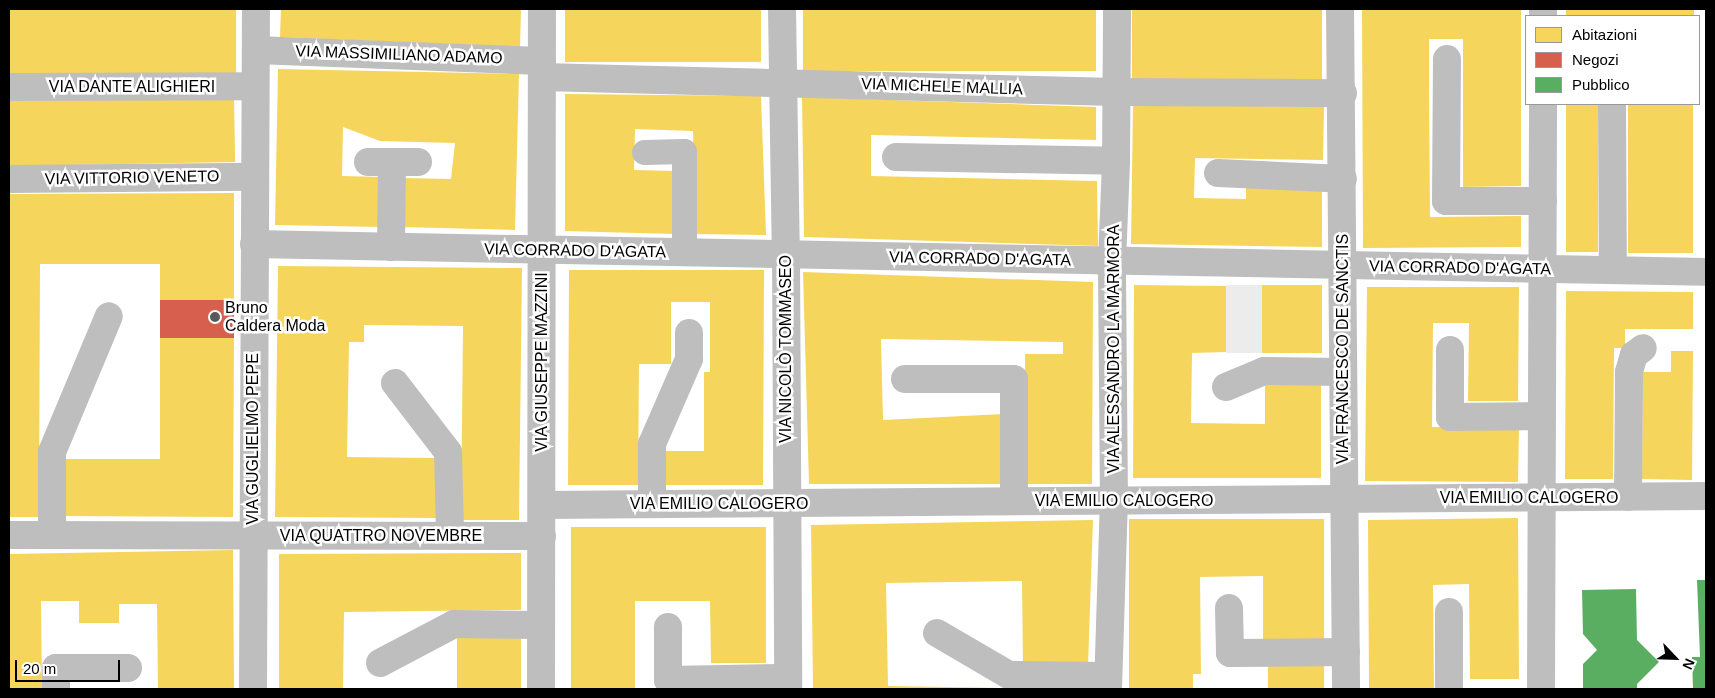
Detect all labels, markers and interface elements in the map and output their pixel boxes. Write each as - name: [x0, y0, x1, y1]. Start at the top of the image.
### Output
- legend: [1525, 15, 1700, 105]
- text: Abitazioni: [1572, 26, 1637, 43]
- street label: VIA MASSIMILIANO ADAMO: [294, 42, 504, 68]
- text: Negozi: [1572, 51, 1619, 68]
- street label: VIA MICHELE MALLIA: [860, 75, 1024, 99]
- text: Pubblico: [1572, 76, 1630, 93]
- street label: VIA DANTE ALIGHIERI: [48, 77, 216, 97]
- street label: VIA VITTORIO VENETO: [44, 167, 220, 189]
- street label: VIA ALESSANDRO LA MARMORA: [1104, 223, 1124, 475]
- street label: VIA FRANCESCO DE SANCTIS: [1333, 233, 1353, 465]
- street label: VIA CORRADO D'AGATA: [483, 240, 667, 262]
- street label: VIA CORRADO D'AGATA: [888, 248, 1072, 270]
- street label: VIA NICOLÒ TOMMASEO: [776, 254, 796, 444]
- street label: VIA CORRADO D'AGATA: [1368, 257, 1552, 279]
- street label: VIA GIUSEPPE MAZZINI: [532, 272, 552, 452]
- place label: Bruno Caldera Moda: [225, 298, 326, 336]
- marker: Bruno Caldera Moda: [209, 311, 221, 323]
- street label: VIA GUGLIELMO PEPE: [243, 353, 263, 525]
- street label: VIA EMILIO CALOGERO: [1439, 488, 1619, 508]
- street label: VIA EMILIO CALOGERO: [1034, 491, 1214, 511]
- street label: VIA EMILIO CALOGERO: [629, 494, 809, 514]
- street label: VIA QUATTRO NOVEMBRE: [279, 526, 483, 546]
- north arrow: [1650, 633, 1700, 683]
- scale bar: [18, 650, 122, 682]
- text: N: [1679, 656, 1698, 672]
- text: 20 m: [23, 660, 56, 677]

